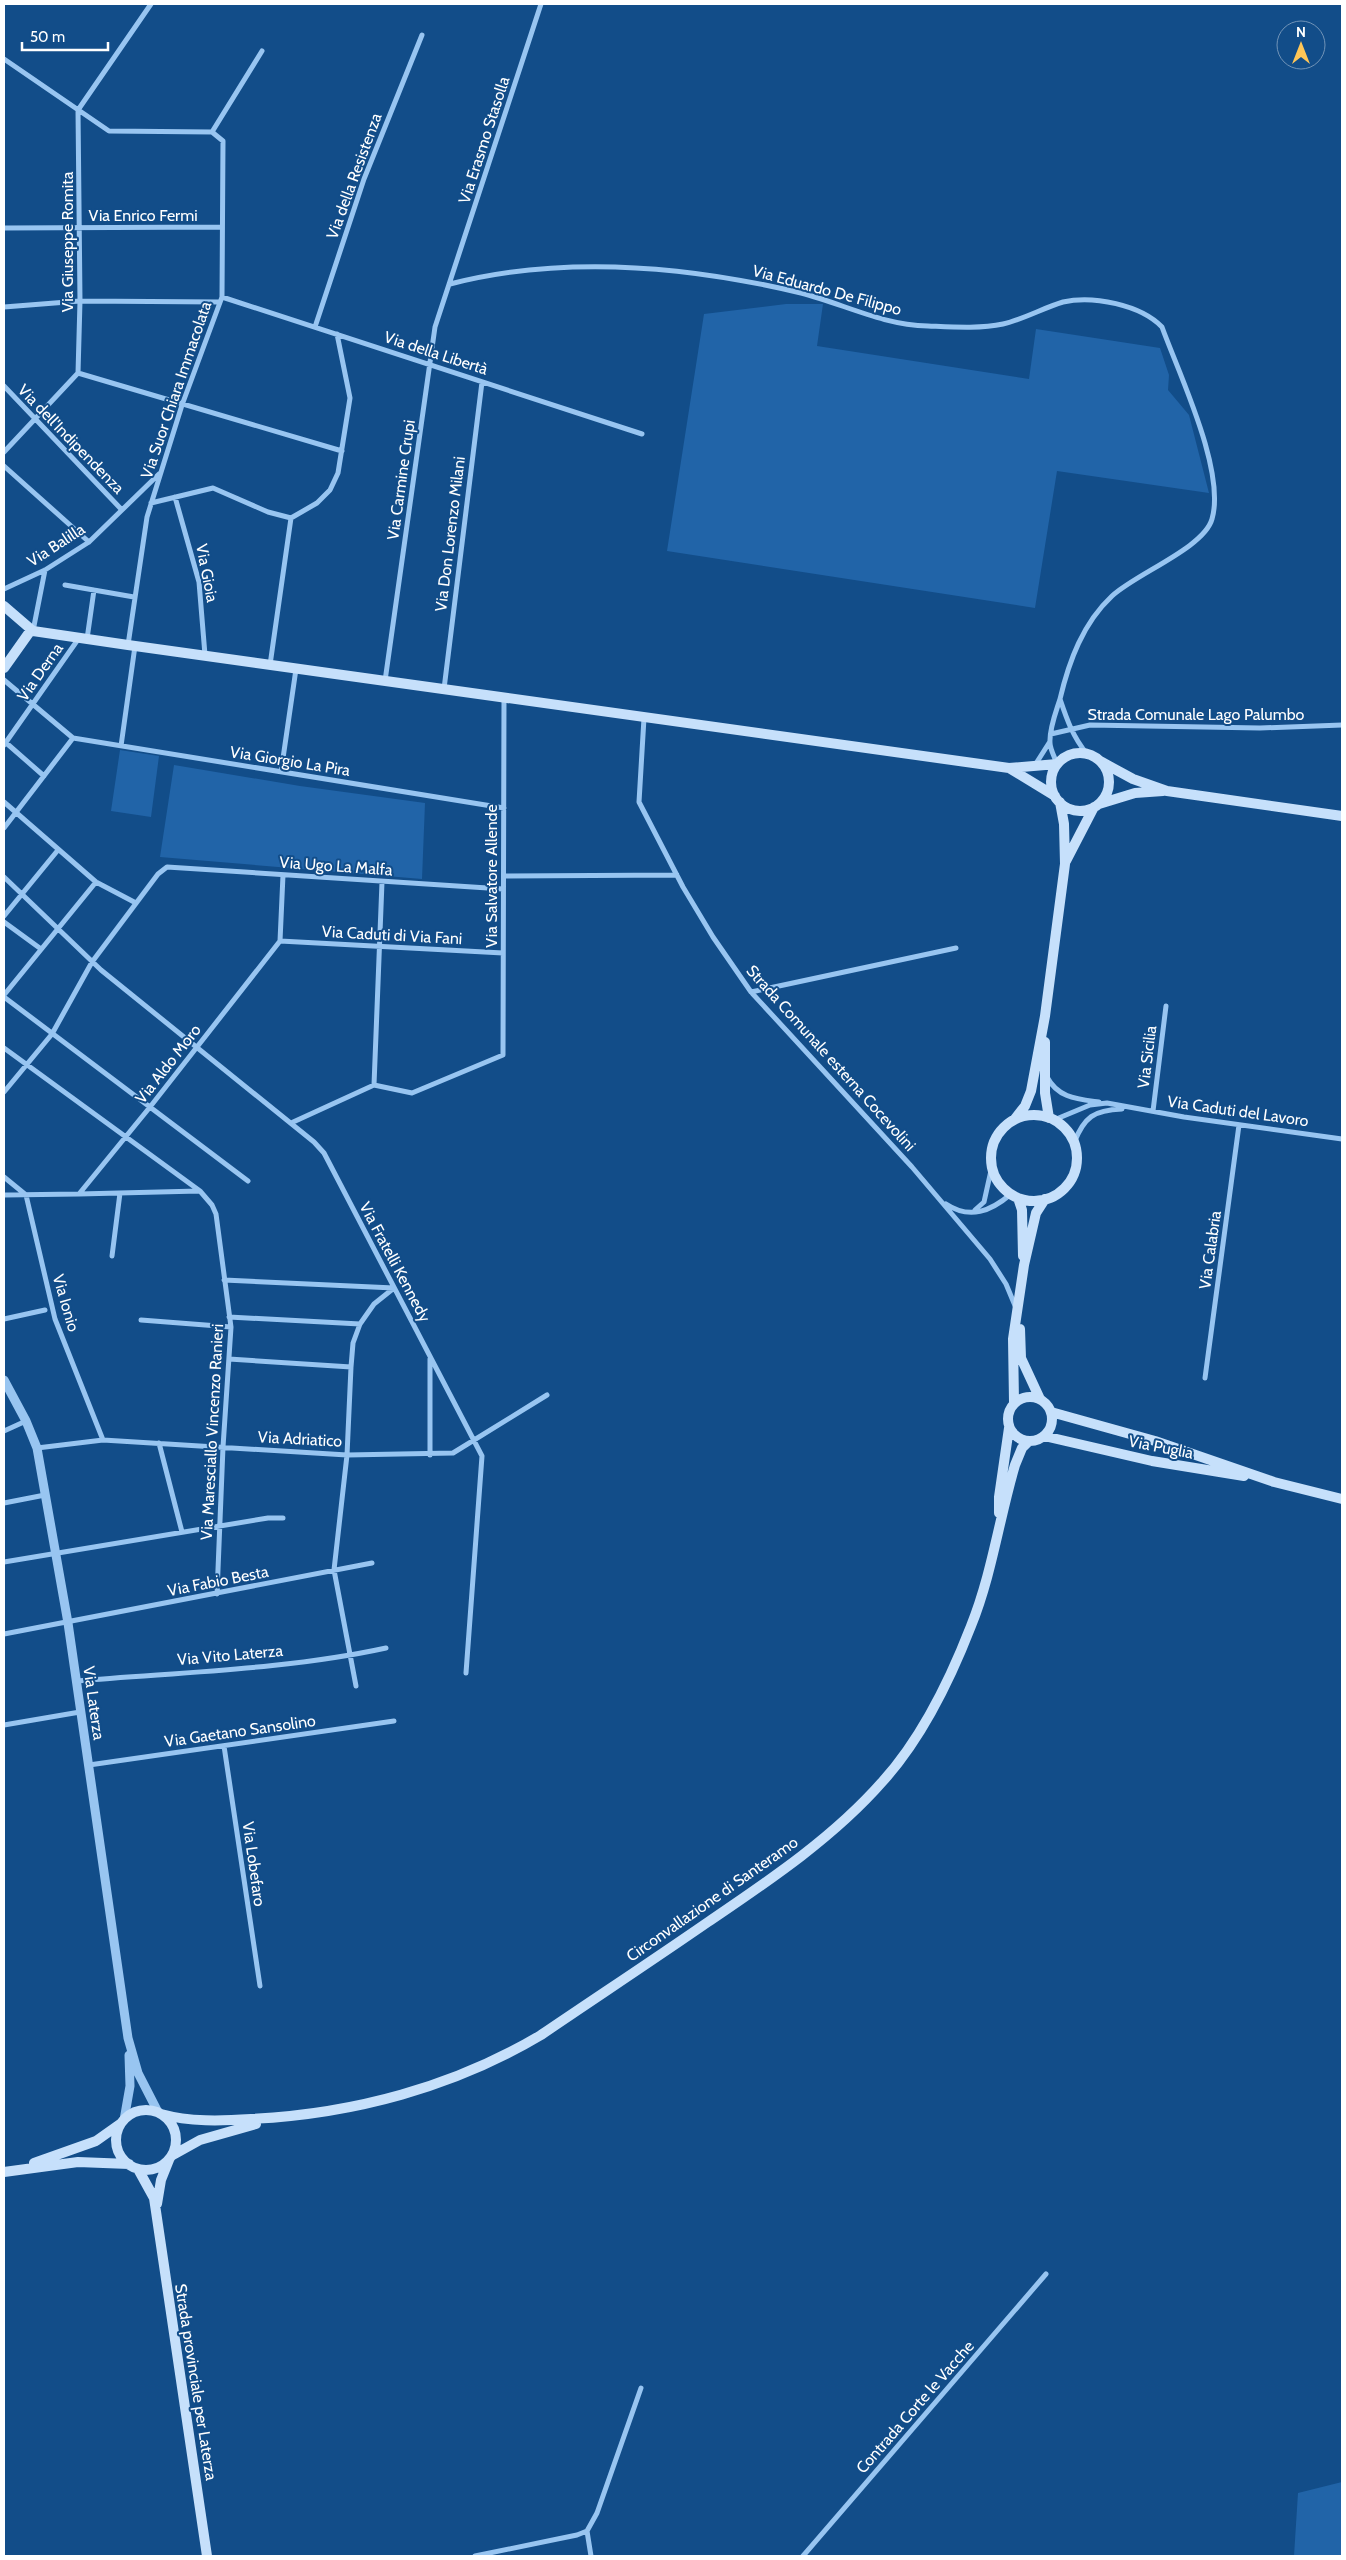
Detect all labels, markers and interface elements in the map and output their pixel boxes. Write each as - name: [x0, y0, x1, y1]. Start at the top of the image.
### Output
- scale bar: [22, 20, 109, 52]
- north arrow: [1276, 20, 1326, 70]
- text: N: [1296, 23, 1306, 41]
- text: 50 m: [30, 28, 65, 46]
- street label: Via Erasmo Stasolla: [455, 74, 514, 206]
- street label: Via della Resistenza: [322, 110, 386, 242]
- street label: Via Giuseppe Romita: [58, 171, 77, 312]
- street label: Via Enrico Fermi: [88, 206, 198, 225]
- street label: Via Eduardo De Filippo: [750, 261, 904, 319]
- street label: Via Suor Chiara Immacolata: [137, 299, 215, 481]
- street label: Via della Libertà: [382, 327, 490, 379]
- street label: Via dell'Indipendenza: [14, 380, 128, 498]
- street label: Via Carmine Crupi: [383, 419, 419, 541]
- street label: Via Don Lorenzo Milani: [431, 455, 469, 613]
- street label: Via Balilla: [24, 519, 89, 571]
- street label: Via Gioia: [192, 542, 222, 604]
- street label: Via Derna: [13, 639, 67, 705]
- street label: Strada Comunale Lago Palumbo: [1088, 705, 1305, 724]
- street label: Via Giorgio La Pira: [229, 742, 352, 780]
- street label: Via Salvatore Allende: [482, 804, 501, 948]
- street label: Via Ugo La Malfa: [279, 853, 394, 879]
- street label: Via Caduti di Via Fani: [321, 922, 463, 948]
- street label: Strada Comunale esterna Cocevolini: [742, 961, 920, 1155]
- street label: Via Aldo Moro: [131, 1021, 205, 1107]
- street label: Via Sicilia: [1134, 1024, 1160, 1090]
- street label: Via Caduti del Lavoro: [1166, 1092, 1310, 1130]
- street label: Via Fratelli Kennedy: [355, 1199, 435, 1325]
- street label: Via Calabria: [1195, 1209, 1225, 1291]
- street label: Via Ionio: [49, 1272, 83, 1334]
- street label: Via Maresciallo Vincenzo Ranieri: [197, 1323, 227, 1541]
- street label: Via Adriatico: [257, 1427, 343, 1451]
- street label: Via Puglia: [1127, 1431, 1195, 1463]
- street label: Via Fabio Besta: [166, 1562, 270, 1600]
- street label: Via Vito Laterza: [176, 1641, 284, 1669]
- street label: Via Laterza: [79, 1665, 109, 1742]
- street label: Via Gaetano Sansolino: [163, 1711, 317, 1751]
- street label: Via Lobefaro: [239, 1820, 269, 1908]
- street label: Circonvallazione di Santeramo: [623, 1832, 802, 1966]
- street label: Strada provinciale per Laterza: [171, 2282, 221, 2482]
- street label: Contrada Corte le Vacche: [852, 2337, 978, 2477]

